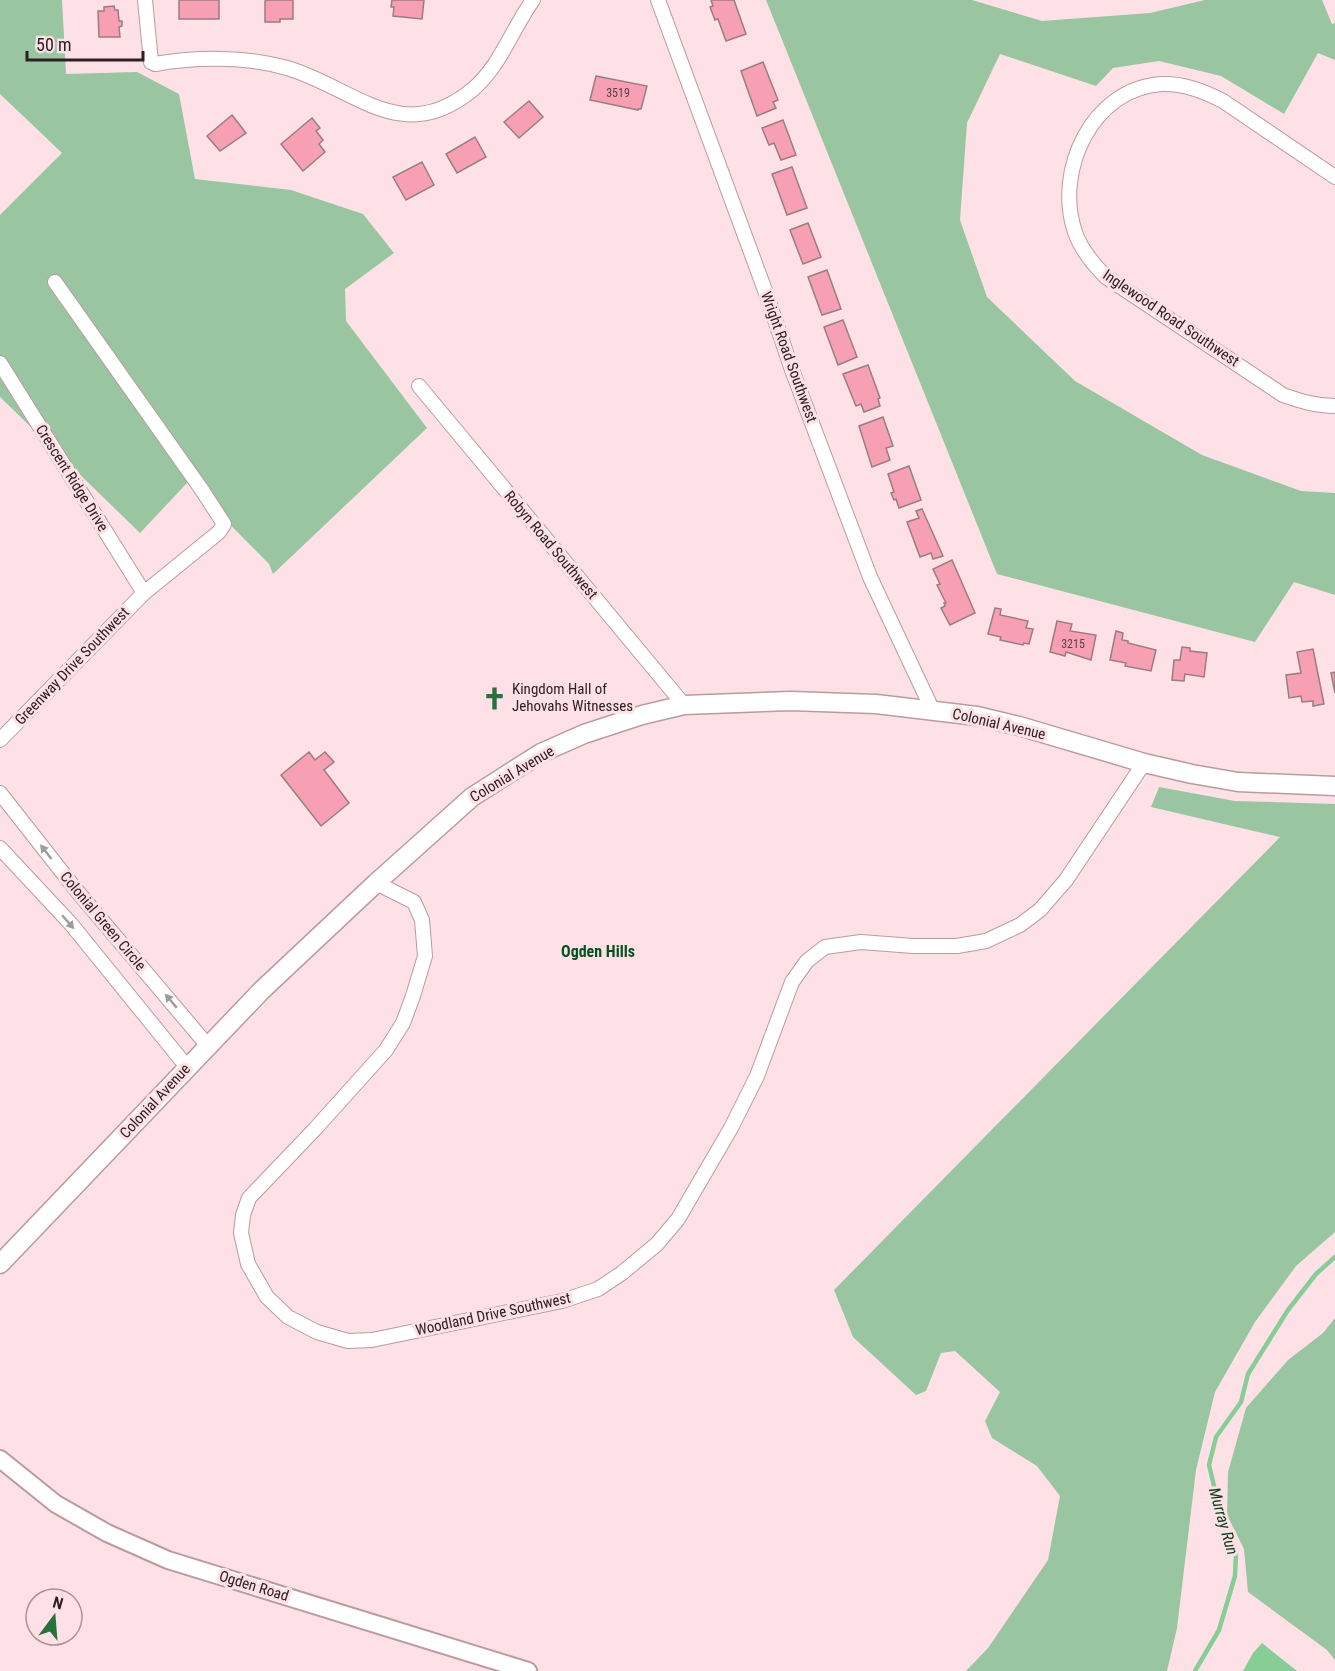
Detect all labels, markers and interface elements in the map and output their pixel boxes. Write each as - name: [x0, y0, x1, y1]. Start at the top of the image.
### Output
- scale bar: [27, 24, 142, 62]
- text: 50 m: [36, 34, 71, 55]
- house number: 3519: [606, 86, 630, 100]
- street label: Inglewood Road Southwest: [1099, 266, 1243, 370]
- street label: Wright Road Southwest: [757, 289, 821, 425]
- street label: Crescent Ridge Drive: [32, 421, 112, 535]
- street label: Robyn Road Southwest: [501, 487, 601, 603]
- street label: Greenway Drive Southwest: [11, 603, 133, 729]
- house number: 3215: [1061, 637, 1085, 651]
- place label: Kingdom Hall of Jehovahs Witnesses: [512, 680, 633, 715]
- church icon: Kingdom Hall of Jehovahs Witnesses: [481, 685, 507, 711]
- street label: Colonial Avenue: [951, 705, 1047, 743]
- street label: Colonial Avenue: [467, 742, 557, 806]
- one-way arrow: [39, 844, 52, 860]
- street label: Colonial Green Circle: [56, 868, 150, 974]
- one-way arrow: [62, 914, 75, 930]
- district label: Ogden Hills: [561, 942, 635, 961]
- one-way arrow: [165, 994, 178, 1009]
- street label: Colonial Avenue: [116, 1060, 194, 1142]
- street label: Woodland Drive Southwest: [414, 1289, 572, 1339]
- water label: Murray Run: [1205, 1485, 1242, 1557]
- street label: Ogden Road: [217, 1567, 291, 1605]
- north arrow: [24, 1587, 84, 1647]
- text: N: [51, 1593, 65, 1614]

